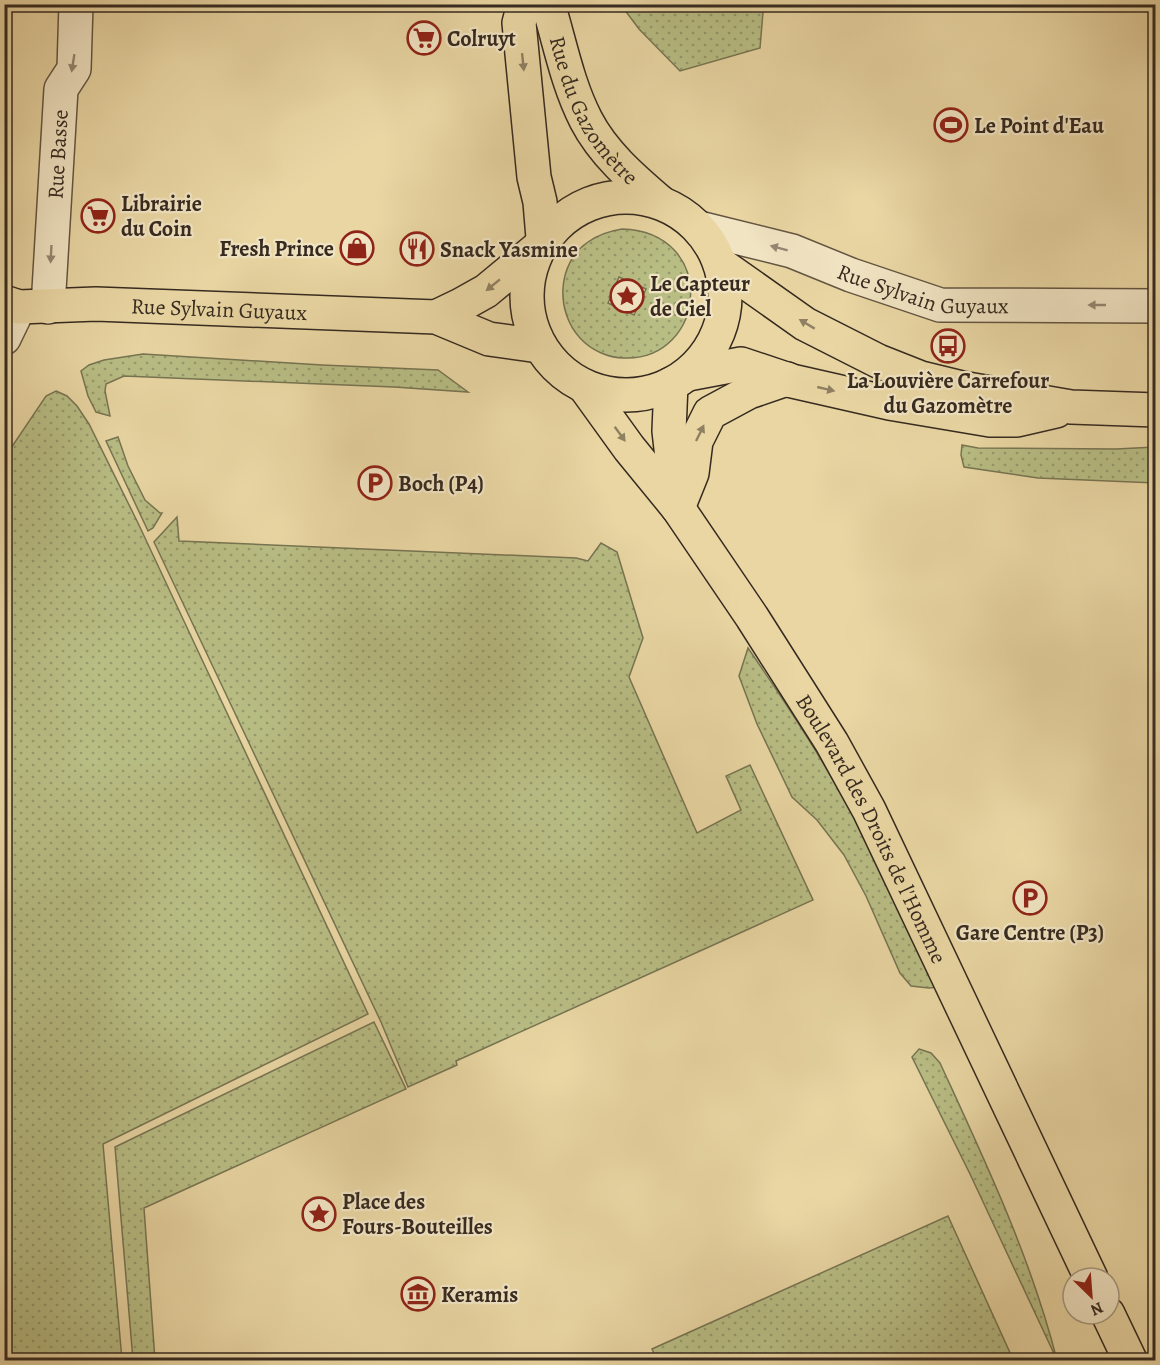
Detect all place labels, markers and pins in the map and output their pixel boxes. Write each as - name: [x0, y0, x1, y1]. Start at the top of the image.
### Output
- supermarket icon: Colruyt: [406, 20, 442, 56]
- place label: Colruyt: [447, 24, 517, 54]
- sports icon: Le Point d'Eau: [933, 107, 969, 143]
- place label: Le Point d'Eau: [974, 111, 1105, 141]
- place label: Librairie du Coin: [121, 189, 202, 244]
- supermarket icon: Librairie du Coin: [80, 198, 116, 234]
- shop icon: Fresh Prince: [339, 230, 375, 266]
- restaurant icon: Snack Yasmine: [399, 231, 435, 267]
- place label: Fresh Prince: [219, 234, 334, 264]
- place label: Snack Yasmine: [440, 235, 578, 265]
- place label: Le Capteur de Ciel: [650, 269, 750, 324]
- place icon: Le Capteur de Ciel: [609, 278, 645, 314]
- bus stop icon: La Louvière Carrefour du Gazomètre: [930, 328, 966, 364]
- place label: La Louvière Carrefour du Gazomètre: [847, 366, 1049, 421]
- parking icon: Boch (P4): [357, 465, 393, 501]
- place label: Boch (P4): [398, 469, 484, 499]
- parking icon: Gare Centre (P3): [1012, 880, 1048, 916]
- place label: Gare Centre (P3): [956, 918, 1104, 948]
- place label: Place des Fours-Bouteilles: [342, 1187, 493, 1242]
- place icon: Place des Fours-Bouteilles: [301, 1196, 337, 1232]
- museum icon: Keramis: [400, 1276, 436, 1312]
- place label: Keramis: [441, 1280, 518, 1310]

